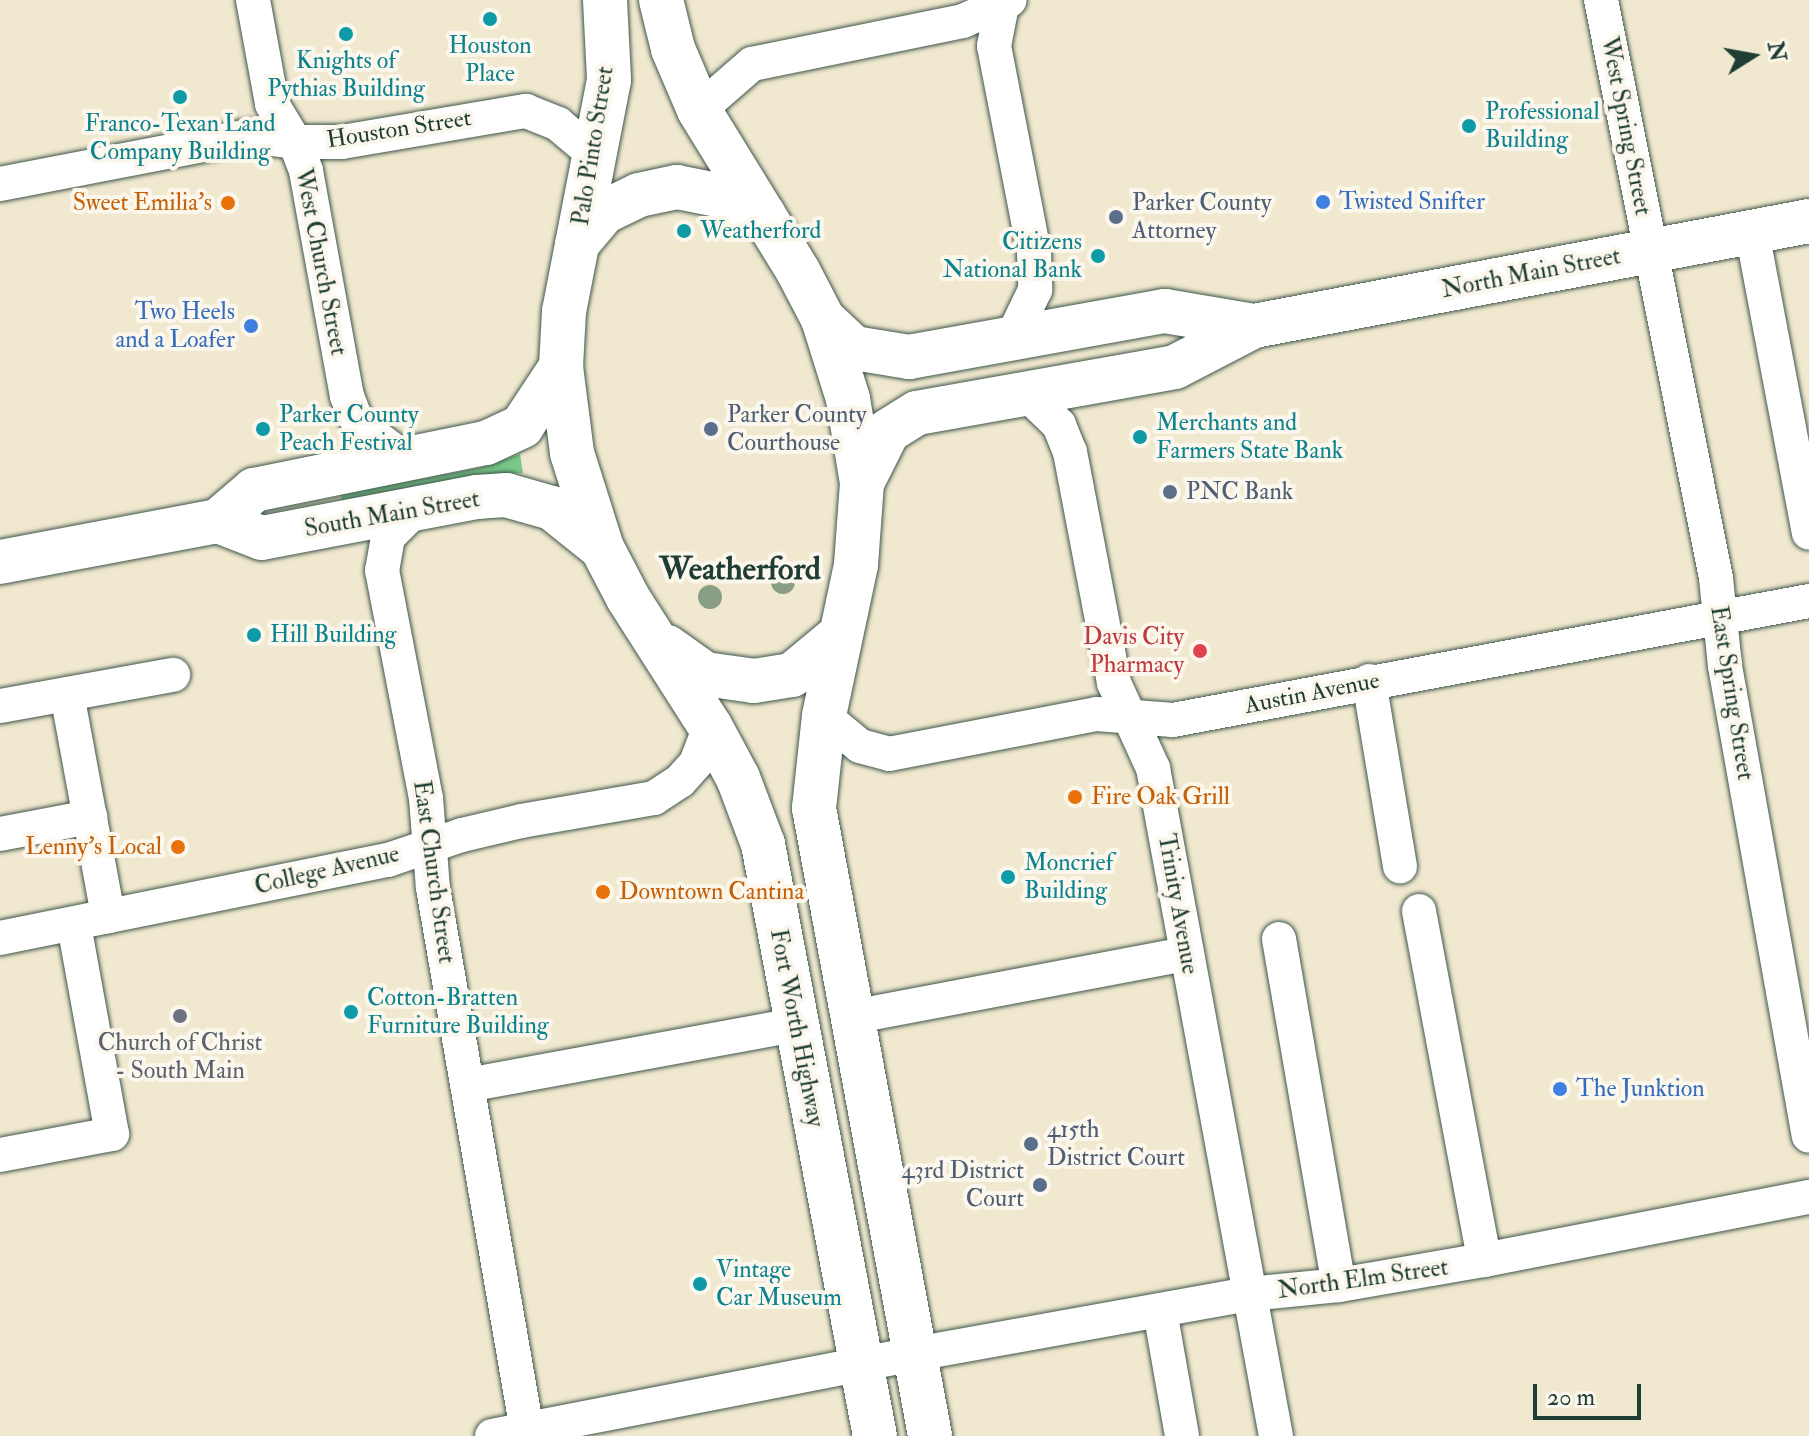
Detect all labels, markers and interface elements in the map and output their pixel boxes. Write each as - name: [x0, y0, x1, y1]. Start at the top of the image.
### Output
- marker: Houston Place: [481, 10, 499, 28]
- north arrow: [1713, 16, 1793, 96]
- marker: Knights of Pythias Building: [337, 25, 355, 43]
- place label: Houston Place: [448, 32, 532, 88]
- street label: West Spring Street: [1595, 34, 1657, 218]
- text: N: [1761, 39, 1792, 64]
- place label: Knights of Pythias Building: [267, 47, 425, 103]
- street label: Palo Pinto Street: [566, 64, 620, 228]
- marker: Franco-Texan Land Company Building: [171, 88, 189, 106]
- place label: Professional Building: [1485, 98, 1600, 154]
- street label: Houston Street: [325, 103, 473, 155]
- place label: Franco-Texan Land Company Building: [84, 110, 276, 166]
- marker: Professional Building: [1460, 117, 1478, 135]
- street label: West Church Street: [289, 166, 353, 358]
- place label: Twisted Snifter: [1339, 188, 1485, 216]
- place label: Sweet Emilia's: [73, 189, 212, 217]
- place label: Parker County Attorney: [1132, 189, 1271, 245]
- marker: Twisted Snifter: [1314, 193, 1332, 211]
- marker: Sweet Emilia's: [219, 194, 237, 212]
- marker: Parker County Attorney: [1107, 208, 1125, 226]
- place label: Weatherford: [700, 217, 821, 245]
- marker: Weatherford: [675, 222, 693, 240]
- place label: Citizens National Bank: [943, 228, 1082, 284]
- street label: North Main Street: [1439, 242, 1623, 304]
- marker: Citizens National Bank: [1089, 247, 1107, 265]
- place label: Two Heels and a Loafer: [116, 298, 235, 354]
- marker: Two Heels and a Loafer: [242, 317, 260, 335]
- place label: Parker County Peach Festival: [279, 401, 418, 457]
- place label: Parker County Courthouse: [727, 401, 866, 457]
- place label: Merchants and Farmers State Bank: [1156, 409, 1343, 465]
- marker: Parker County Peach Festival: [254, 420, 272, 438]
- marker: Parker County Courthouse: [702, 420, 720, 438]
- marker: Merchants and Farmers State Bank: [1131, 428, 1149, 446]
- place label: PNC Bank: [1186, 478, 1293, 506]
- marker: PNC Bank: [1161, 483, 1179, 501]
- street label: South Main Street: [302, 484, 482, 544]
- district label: Weatherford: [659, 550, 821, 588]
- street label: East Spring Street: [1704, 604, 1760, 782]
- place label: Hill Building: [270, 621, 396, 649]
- place label: Davis City Pharmacy: [1083, 623, 1184, 679]
- marker: Hill Building: [245, 626, 263, 644]
- marker: Davis City Pharmacy: [1191, 642, 1209, 660]
- street label: Austin Avenue: [1242, 666, 1382, 720]
- street label: East Church Street: [407, 779, 461, 965]
- place label: Fire Oak Grill: [1091, 783, 1230, 811]
- marker: Fire Oak Grill: [1066, 788, 1084, 806]
- street label: Trinity Avenue: [1151, 832, 1205, 976]
- place label: Lenny's Local: [25, 833, 162, 861]
- marker: Lenny's Local: [169, 838, 187, 856]
- street label: College Avenue: [252, 839, 402, 901]
- place label: Moncrief Building: [1024, 849, 1113, 905]
- marker: Moncrief Building: [999, 868, 1017, 886]
- place label: Downtown Cantina: [619, 878, 804, 906]
- marker: Downtown Cantina: [594, 883, 612, 901]
- street label: Fort Worth Highway: [764, 927, 830, 1129]
- place label: Cotton-Bratten Furniture Building: [367, 984, 549, 1040]
- marker: Cotton-Bratten Furniture Building: [342, 1003, 360, 1021]
- marker: Church of Christ - South Main: [171, 1007, 189, 1025]
- place label: Church of Christ - South Main: [98, 1029, 262, 1085]
- place label: The Junktion: [1576, 1075, 1705, 1103]
- marker: The Junktion: [1551, 1080, 1569, 1098]
- place label: 415th District Court: [1047, 1116, 1185, 1172]
- marker: 415th District Court: [1022, 1135, 1040, 1153]
- place label: 43rd District Court: [902, 1157, 1024, 1213]
- marker: 43rd District Court: [1031, 1176, 1049, 1194]
- street label: North Elm Street: [1276, 1253, 1450, 1305]
- place label: Vintage Car Museum: [716, 1256, 842, 1312]
- marker: Vintage Car Museum: [691, 1275, 709, 1293]
- scale bar: [1537, 1368, 1645, 1418]
- text: 20 m: [1547, 1382, 1595, 1413]

